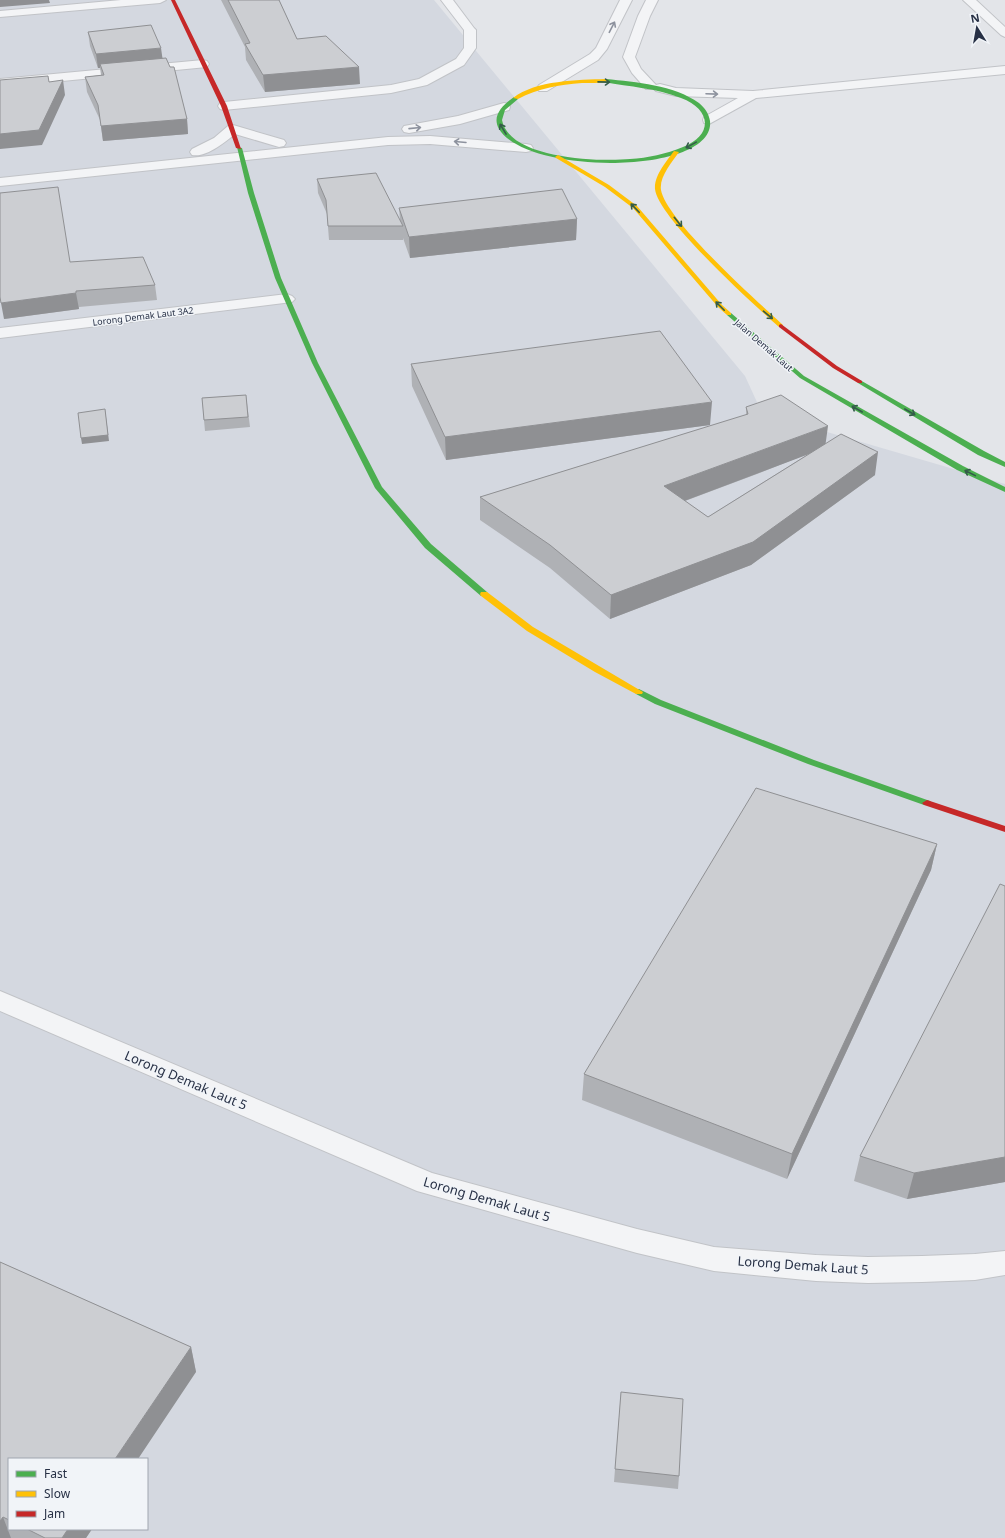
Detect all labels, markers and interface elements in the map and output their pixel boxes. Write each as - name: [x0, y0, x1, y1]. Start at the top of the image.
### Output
- north arrow: [957, 8, 997, 48]
- text: N: [969, 9, 981, 26]
- one-way arrow: [609, 22, 616, 34]
- one-way arrow: [597, 78, 610, 85]
- one-way arrow: [705, 90, 718, 97]
- one-way arrow: [498, 123, 506, 135]
- one-way arrow: [409, 125, 422, 132]
- one-way arrow: [454, 138, 467, 145]
- one-way arrow: [685, 141, 697, 149]
- one-way arrow: [630, 203, 640, 213]
- one-way arrow: [673, 217, 682, 228]
- one-way arrow: [716, 301, 725, 311]
- street label: Lorong Demak Laut 3A2: [92, 303, 194, 329]
- one-way arrow: [763, 311, 774, 320]
- street label: Jalan Demak Laut: [731, 315, 797, 375]
- one-way arrow: [851, 405, 863, 413]
- one-way arrow: [904, 408, 916, 416]
- one-way arrow: [964, 469, 976, 476]
- street label: Lorong Demak Laut 5: [122, 1046, 250, 1114]
- street label: Lorong Demak Laut 5: [421, 1172, 553, 1226]
- street label: Lorong Demak Laut 5: [737, 1251, 869, 1279]
- legend: [8, 1458, 148, 1530]
- text: Fast: [44, 1465, 68, 1482]
- text: Slow: [44, 1485, 71, 1502]
- text: Jam: [43, 1505, 65, 1522]

